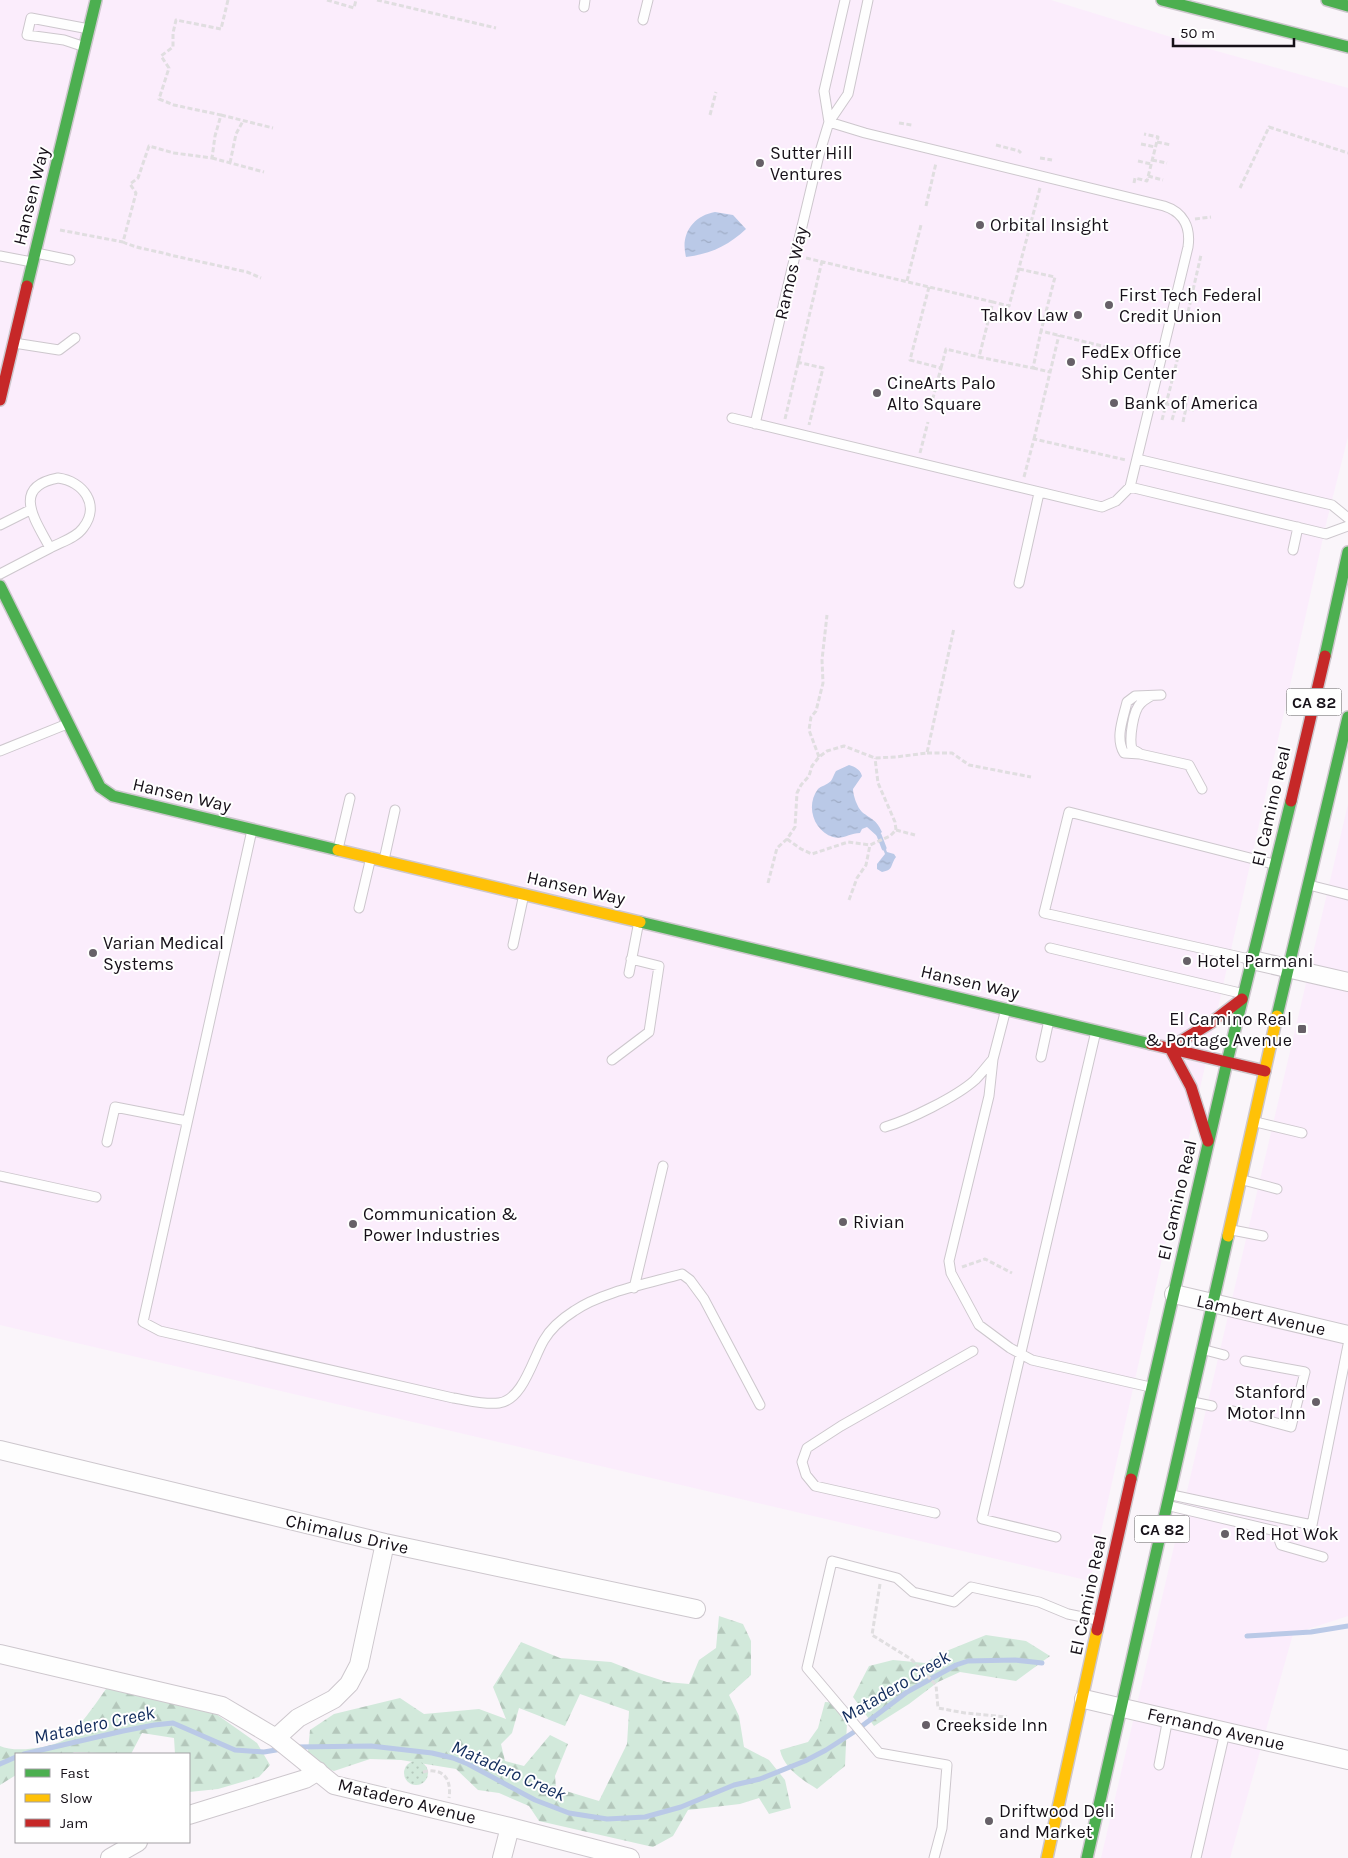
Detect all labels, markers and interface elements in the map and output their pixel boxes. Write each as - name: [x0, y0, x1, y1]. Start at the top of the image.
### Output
- scale bar: [1173, 15, 1294, 47]
- text: 50 m: [1180, 24, 1215, 42]
- place label: Sutter Hill Ventures: [770, 142, 853, 185]
- street label: Hansen Way: [8, 144, 54, 247]
- marker: Sutter Hill Ventures: [754, 157, 766, 169]
- place label: Orbital Insight: [990, 214, 1109, 236]
- marker: Orbital Insight: [974, 219, 986, 231]
- street label: Ramos Way: [770, 224, 813, 322]
- place label: First Tech Federal Credit Union: [1119, 284, 1262, 327]
- marker: First Tech Federal Credit Union: [1103, 299, 1115, 311]
- place label: Talkov Law: [981, 304, 1068, 326]
- marker: Talkov Law: [1072, 309, 1084, 321]
- place label: FedEx Office Ship Center: [1081, 341, 1181, 384]
- marker: FedEx Office Ship Center: [1065, 356, 1077, 368]
- place label: CineArts Palo Alto Square: [887, 372, 996, 415]
- marker: CineArts Palo Alto Square: [871, 387, 883, 399]
- place label: Bank of America: [1124, 392, 1258, 414]
- marker: Bank of America: [1108, 397, 1120, 409]
- road number: CA 82: [1286, 689, 1342, 716]
- street label: El Camino Real: [1246, 744, 1296, 868]
- street label: Hansen Way: [131, 773, 234, 817]
- street label: Hansen Way: [525, 866, 628, 910]
- place label: Varian Medical Systems: [103, 932, 224, 975]
- marker: Varian Medical Systems: [87, 947, 99, 959]
- place label: Hotel Parmani: [1197, 950, 1314, 972]
- marker: Hotel Parmani: [1181, 955, 1193, 967]
- street label: Hansen Way: [919, 960, 1022, 1004]
- place label: El Camino Real & Portage Avenue: [1145, 1008, 1292, 1051]
- marker: El Camino Real & Portage Avenue: [1296, 1023, 1308, 1035]
- street label: El Camino Real: [1152, 1138, 1202, 1262]
- place label: Communication & Power Industries: [363, 1203, 517, 1246]
- place label: Rivian: [853, 1211, 905, 1233]
- marker: Rivian: [837, 1216, 849, 1228]
- marker: Communication & Power Industries: [347, 1218, 359, 1230]
- street label: Lambert Avenue: [1194, 1289, 1328, 1341]
- place label: Stanford Motor Inn: [1227, 1381, 1306, 1424]
- marker: Stanford Motor Inn: [1310, 1396, 1322, 1408]
- street label: Chimalus Drive: [283, 1509, 411, 1559]
- road number: CA 82: [1134, 1516, 1190, 1542]
- place label: Red Hot Wok: [1235, 1523, 1339, 1545]
- marker: Red Hot Wok: [1219, 1528, 1231, 1540]
- street label: El Camino Real: [1064, 1533, 1112, 1657]
- water label: Matadero Creek: [837, 1646, 954, 1728]
- water label: Matadero Creek: [32, 1701, 157, 1749]
- street label: Fernando Avenue: [1145, 1702, 1287, 1756]
- place label: Creekside Inn: [936, 1714, 1048, 1736]
- marker: Creekside Inn: [920, 1719, 932, 1731]
- water label: Matadero Creek: [448, 1736, 570, 1806]
- legend: [15, 1753, 190, 1843]
- text: Fast: [60, 1764, 90, 1782]
- street label: Matadero Avenue: [336, 1773, 478, 1829]
- text: Slow: [60, 1789, 92, 1807]
- place label: Driftwood Deli and Market: [999, 1800, 1115, 1843]
- text: Jam: [60, 1814, 88, 1832]
- marker: Driftwood Deli and Market: [983, 1815, 995, 1827]

